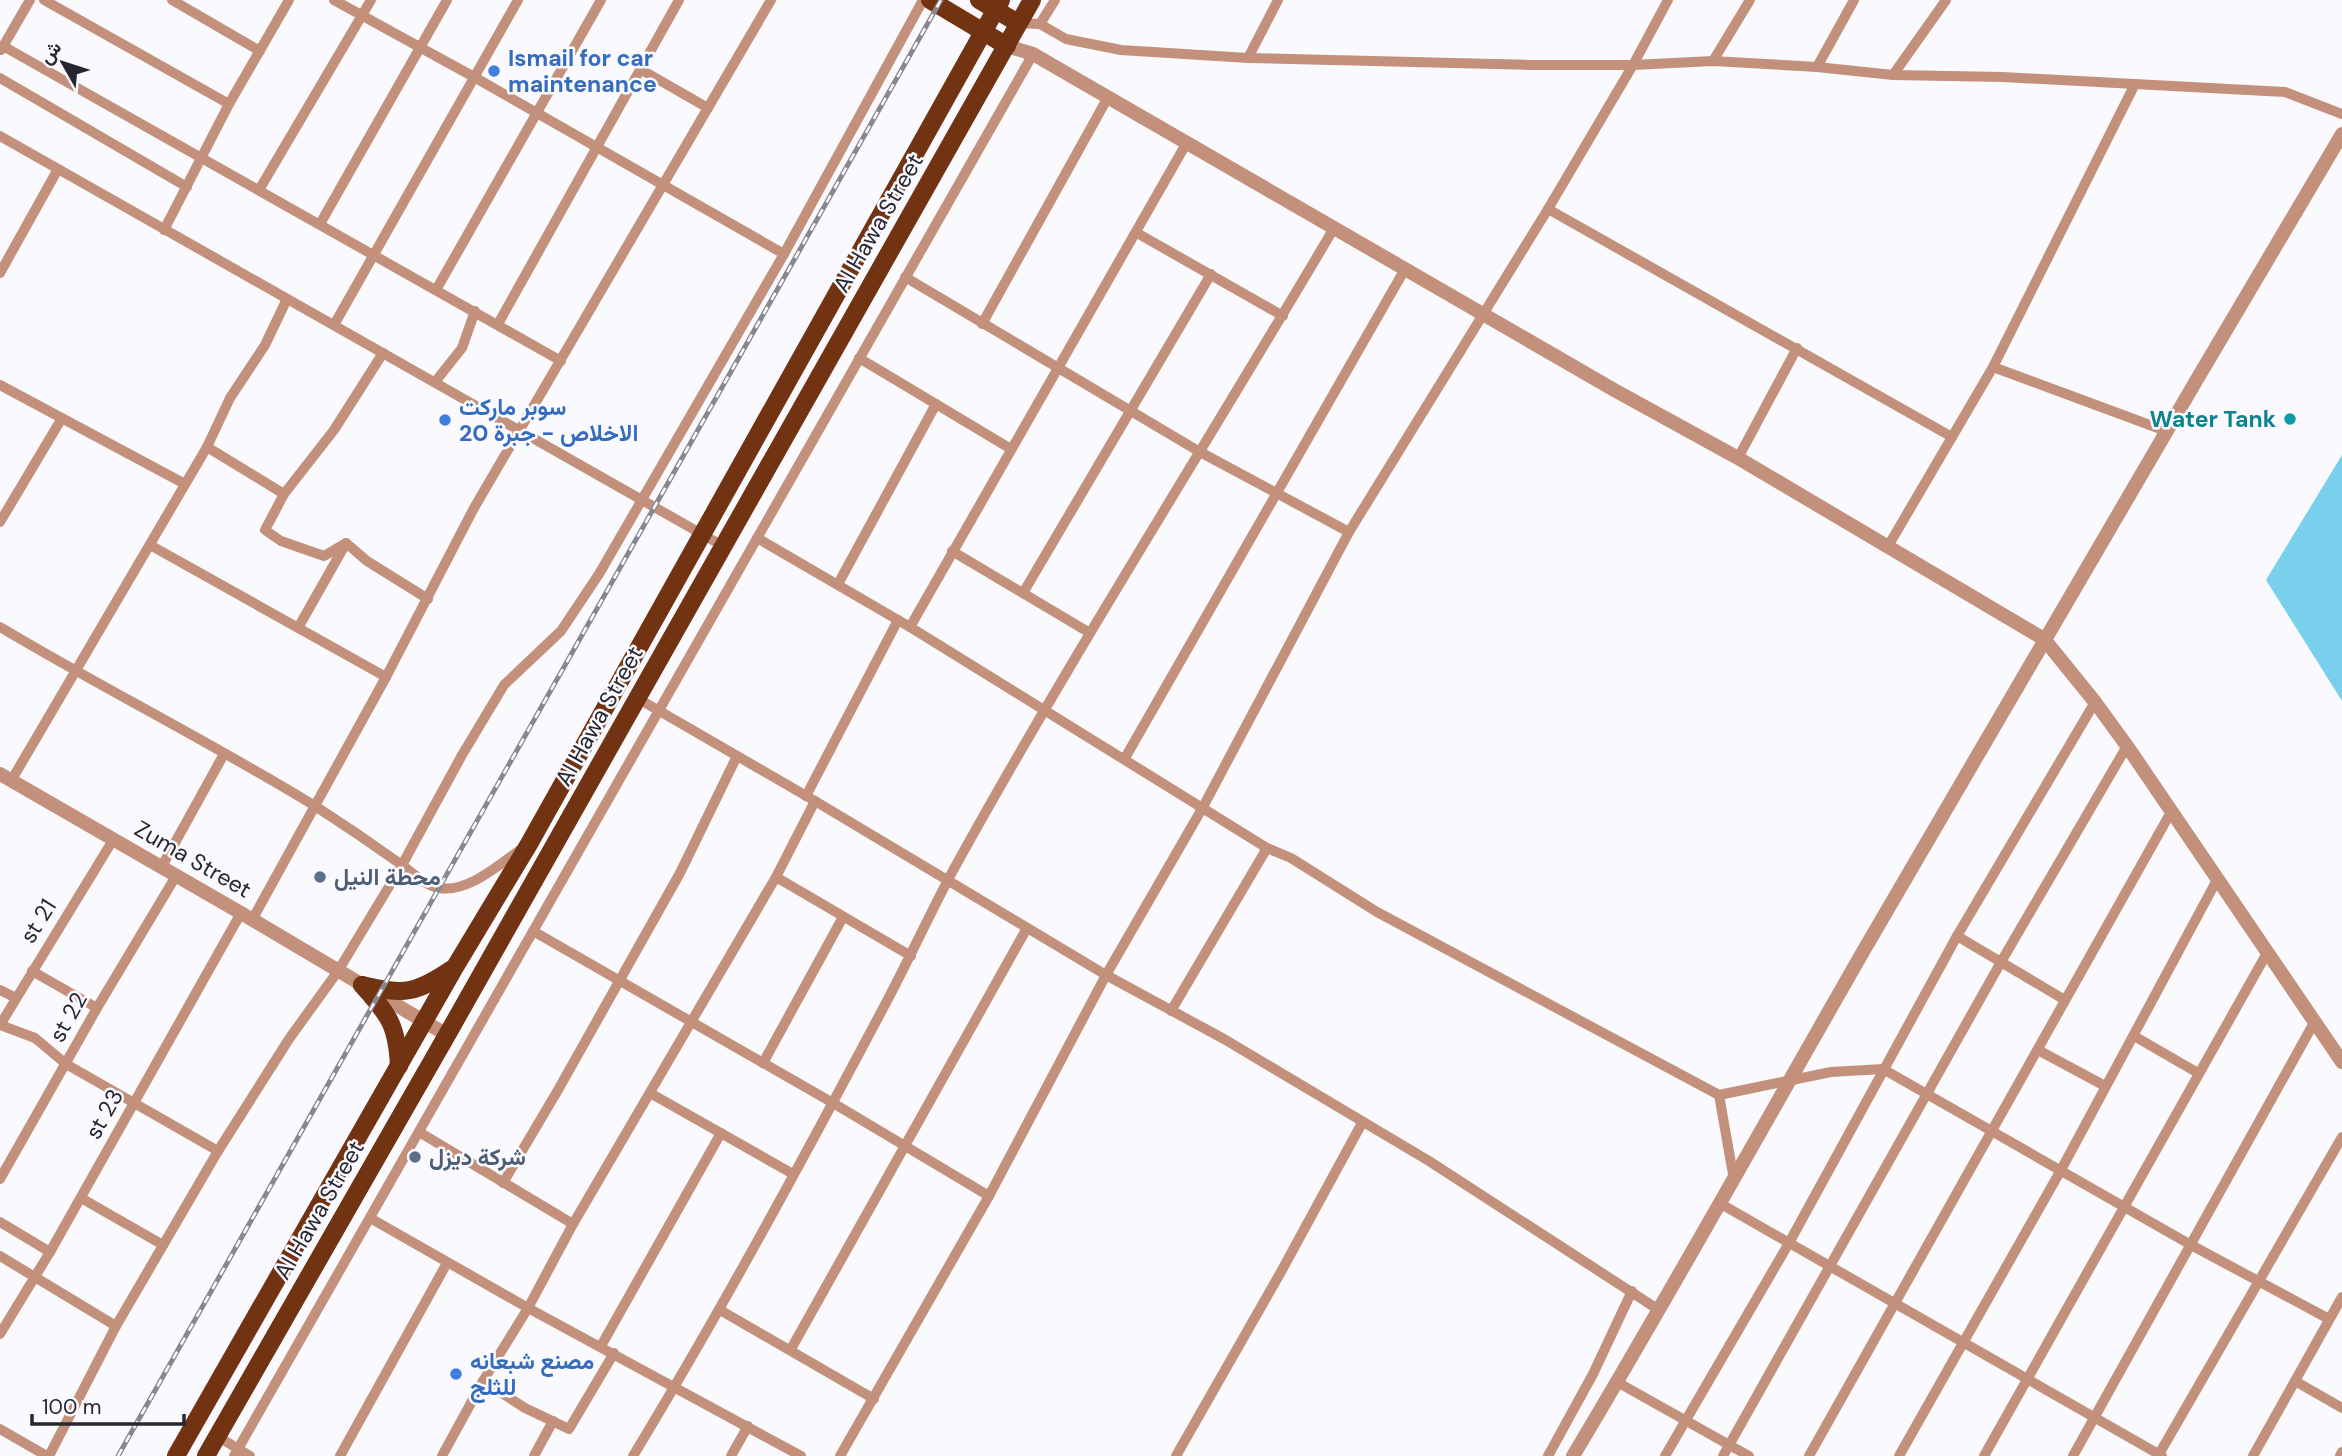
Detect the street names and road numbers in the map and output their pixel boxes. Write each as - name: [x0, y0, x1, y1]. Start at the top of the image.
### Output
- street label: Al Hawa Street: [826, 148, 930, 298]
- street label: Al Hawa Street: [548, 641, 650, 791]
- street label: Zuma Street: [129, 814, 257, 904]
- street label: st 21: [13, 893, 63, 949]
- street label: st 22: [42, 987, 94, 1047]
- street label: st 23: [78, 1084, 130, 1144]
- street label: Al Hawa Street: [267, 1135, 371, 1285]

